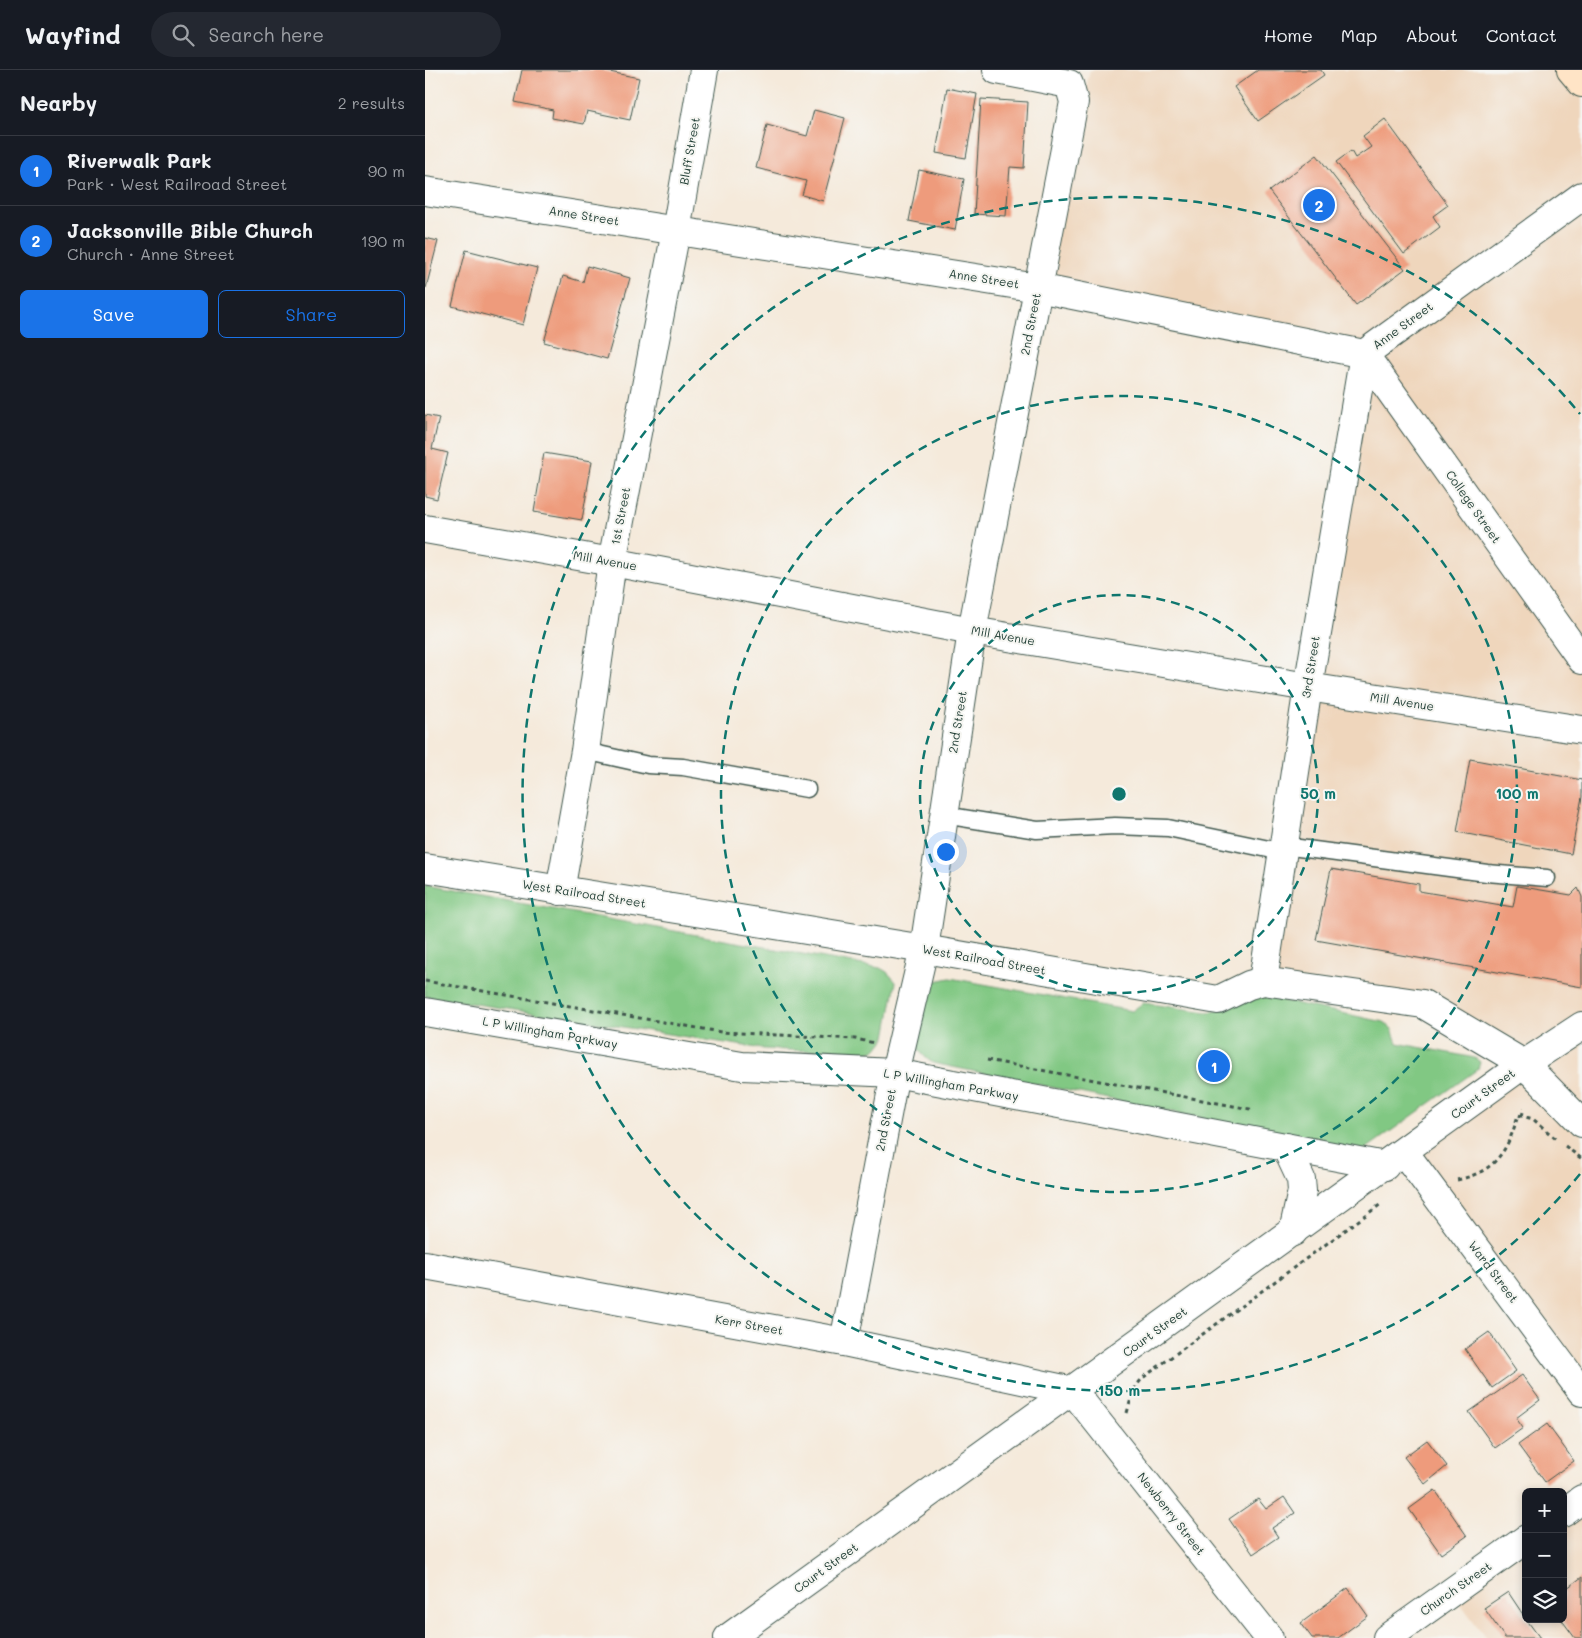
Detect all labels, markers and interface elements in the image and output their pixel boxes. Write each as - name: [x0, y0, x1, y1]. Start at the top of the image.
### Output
- search box: [151, 12, 501, 57]
- text: Wayfind: [25, 19, 121, 50]
- icon: search: [169, 21, 197, 49]
- text: Search here: [209, 22, 324, 47]
- text: Home: [1264, 23, 1313, 47]
- text: Map: [1341, 23, 1377, 47]
- text: About: [1405, 23, 1458, 47]
- text: Contact: [1486, 23, 1557, 47]
- text: Nearby: [20, 89, 97, 116]
- text: 2 results: [338, 92, 405, 113]
- street label: Bluff Street: [675, 116, 703, 186]
- text: Riverwalk Park: [67, 148, 211, 173]
- text: 1: [32, 160, 40, 181]
- text: 90 m: [368, 160, 405, 181]
- text: Park · West Railroad Street: [67, 173, 287, 194]
- pin: 2: [1303, 186, 1335, 224]
- street label: Anne Street: [548, 202, 621, 228]
- text: Jacksonville Bible Church: [67, 218, 313, 243]
- text: 2: [32, 230, 40, 251]
- text: 190 m: [361, 230, 405, 251]
- text: Church · Anne Street: [67, 243, 235, 264]
- street label: Anne Street: [948, 265, 1021, 291]
- button: Save: [20, 290, 208, 338]
- button: Share: [218, 290, 405, 338]
- street label: 2nd Street: [1016, 291, 1044, 356]
- street label: Anne Street: [1369, 298, 1436, 353]
- street label: College Street: [1443, 467, 1505, 546]
- street label: 1st Street: [607, 486, 633, 546]
- street label: Mill Avenue: [572, 547, 638, 574]
- street label: Mill Avenue: [970, 622, 1036, 649]
- street label: 3rd Street: [1297, 635, 1323, 699]
- street label: Mill Avenue: [1369, 688, 1435, 714]
- street label: 2nd Street: [944, 689, 970, 754]
- text: 50 m: [1300, 783, 1336, 803]
- text: 100 m: [1495, 783, 1539, 803]
- centre of rings: [1110, 785, 1128, 803]
- your location: [933, 839, 959, 865]
- street label: West Railroad Street: [521, 875, 647, 911]
- street label: West Railroad Street: [921, 940, 1047, 978]
- street label: L P Willingham Parkway: [481, 1012, 619, 1052]
- pin: 1: [1198, 1047, 1230, 1085]
- street label: L P Willingham Parkway: [882, 1064, 1020, 1104]
- street label: Court Street: [1447, 1065, 1518, 1122]
- street label: 2nd Street: [871, 1087, 899, 1152]
- street label: Ward Street: [1465, 1237, 1522, 1306]
- street label: Court Street: [1119, 1303, 1190, 1360]
- street label: Kerr Street: [714, 1310, 784, 1338]
- text: 150 m: [1098, 1380, 1140, 1400]
- street label: Newberry Street: [1134, 1469, 1209, 1558]
- map controls: [1522, 1488, 1567, 1623]
- button: +: [1522, 1488, 1567, 1533]
- button: −: [1522, 1533, 1567, 1578]
- street label: Court Street: [790, 1539, 861, 1596]
- street label: Church Street: [1417, 1558, 1494, 1619]
- button: layers: [1522, 1578, 1567, 1623]

